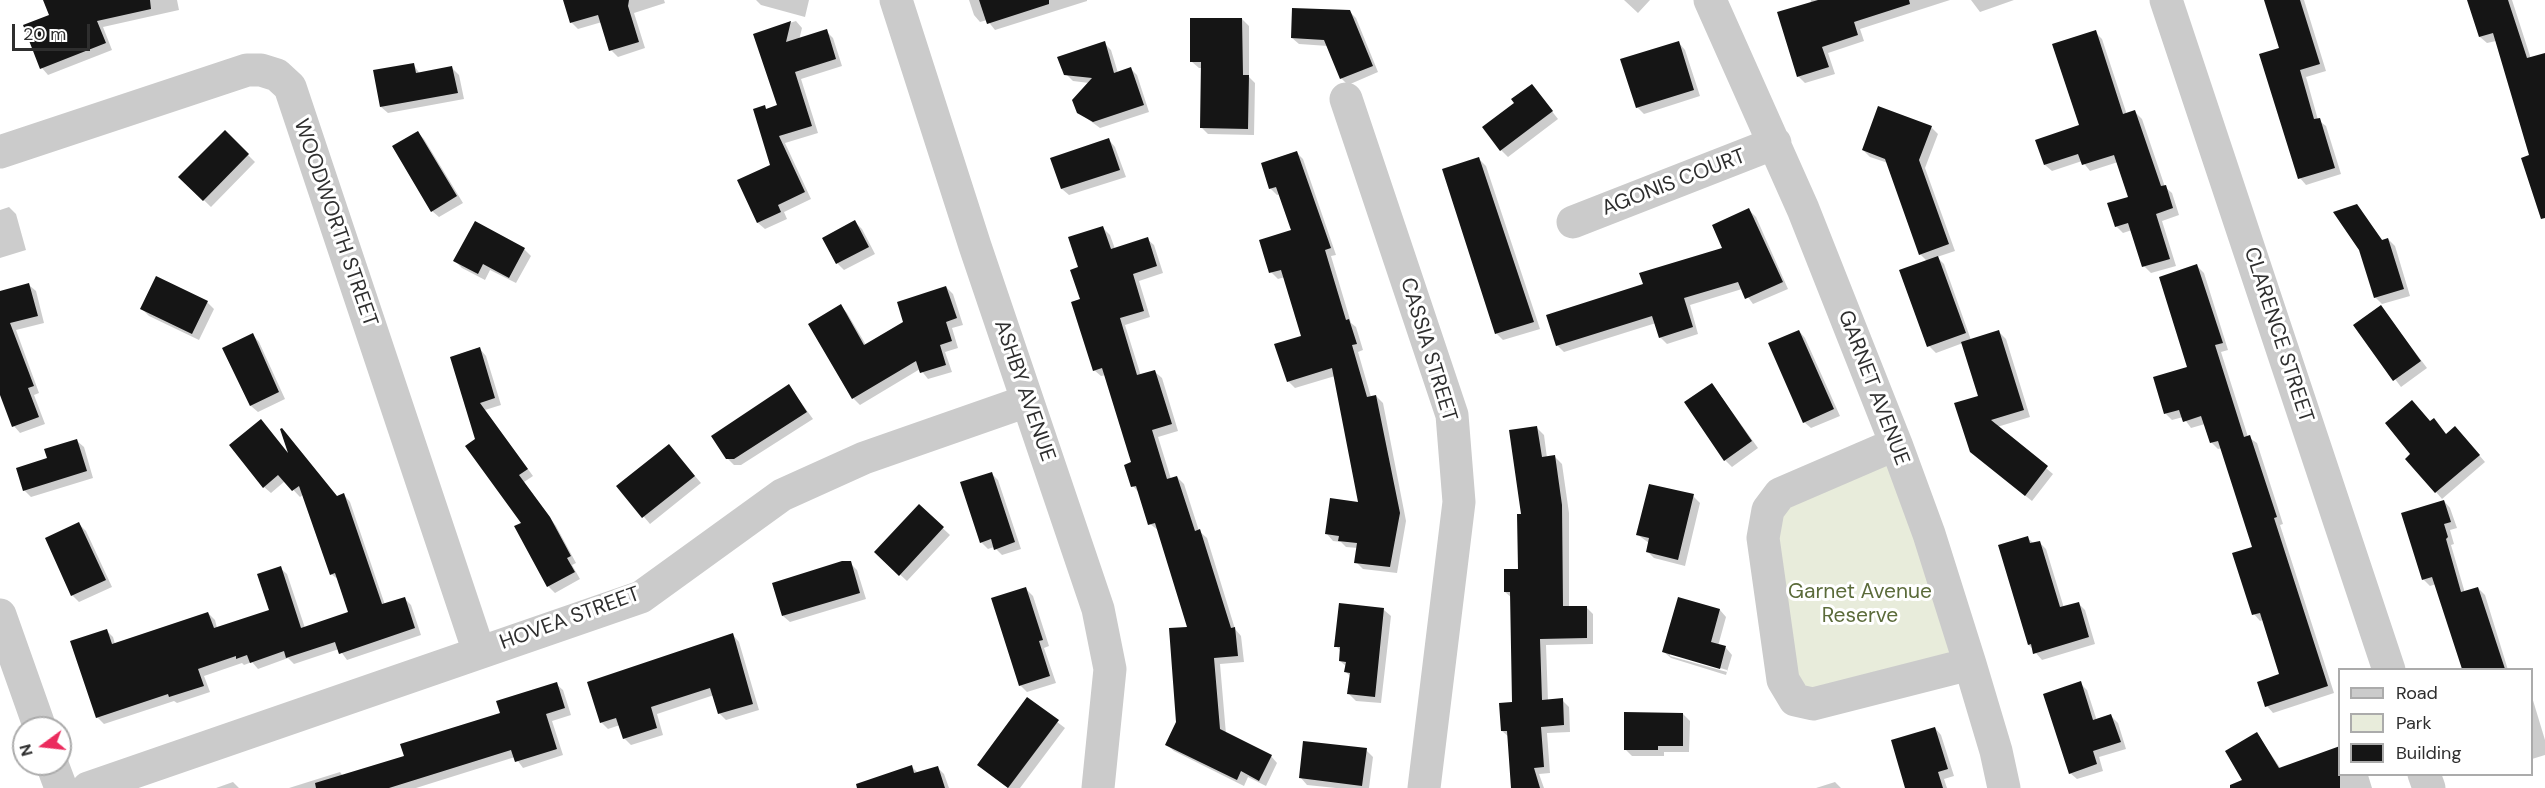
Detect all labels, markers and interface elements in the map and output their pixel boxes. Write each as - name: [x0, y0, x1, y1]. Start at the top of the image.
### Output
- scale bar: [15, 12, 93, 50]
- text: 20 m: [23, 22, 66, 46]
- street label: WOODWORTH STREET: [288, 116, 382, 330]
- street label: AGONIS COURT: [1599, 144, 1749, 222]
- street label: CLARENCE STREET: [2238, 244, 2318, 426]
- street label: CASSIA STREET: [1394, 275, 1462, 425]
- street label: GARNET AVENUE: [1832, 307, 1914, 469]
- street label: ASHBY AVENUE: [988, 317, 1060, 465]
- park label: Garnet Avenue Reserve: [1788, 579, 1932, 629]
- street label: HOVEA STREET: [497, 582, 643, 656]
- legend: [2338, 668, 2533, 776]
- text: Road: [2396, 681, 2438, 705]
- text: Park: [2396, 711, 2432, 735]
- north arrow: [12, 716, 72, 776]
- text: Building: [2396, 741, 2461, 765]
- text: N: [14, 742, 38, 759]

